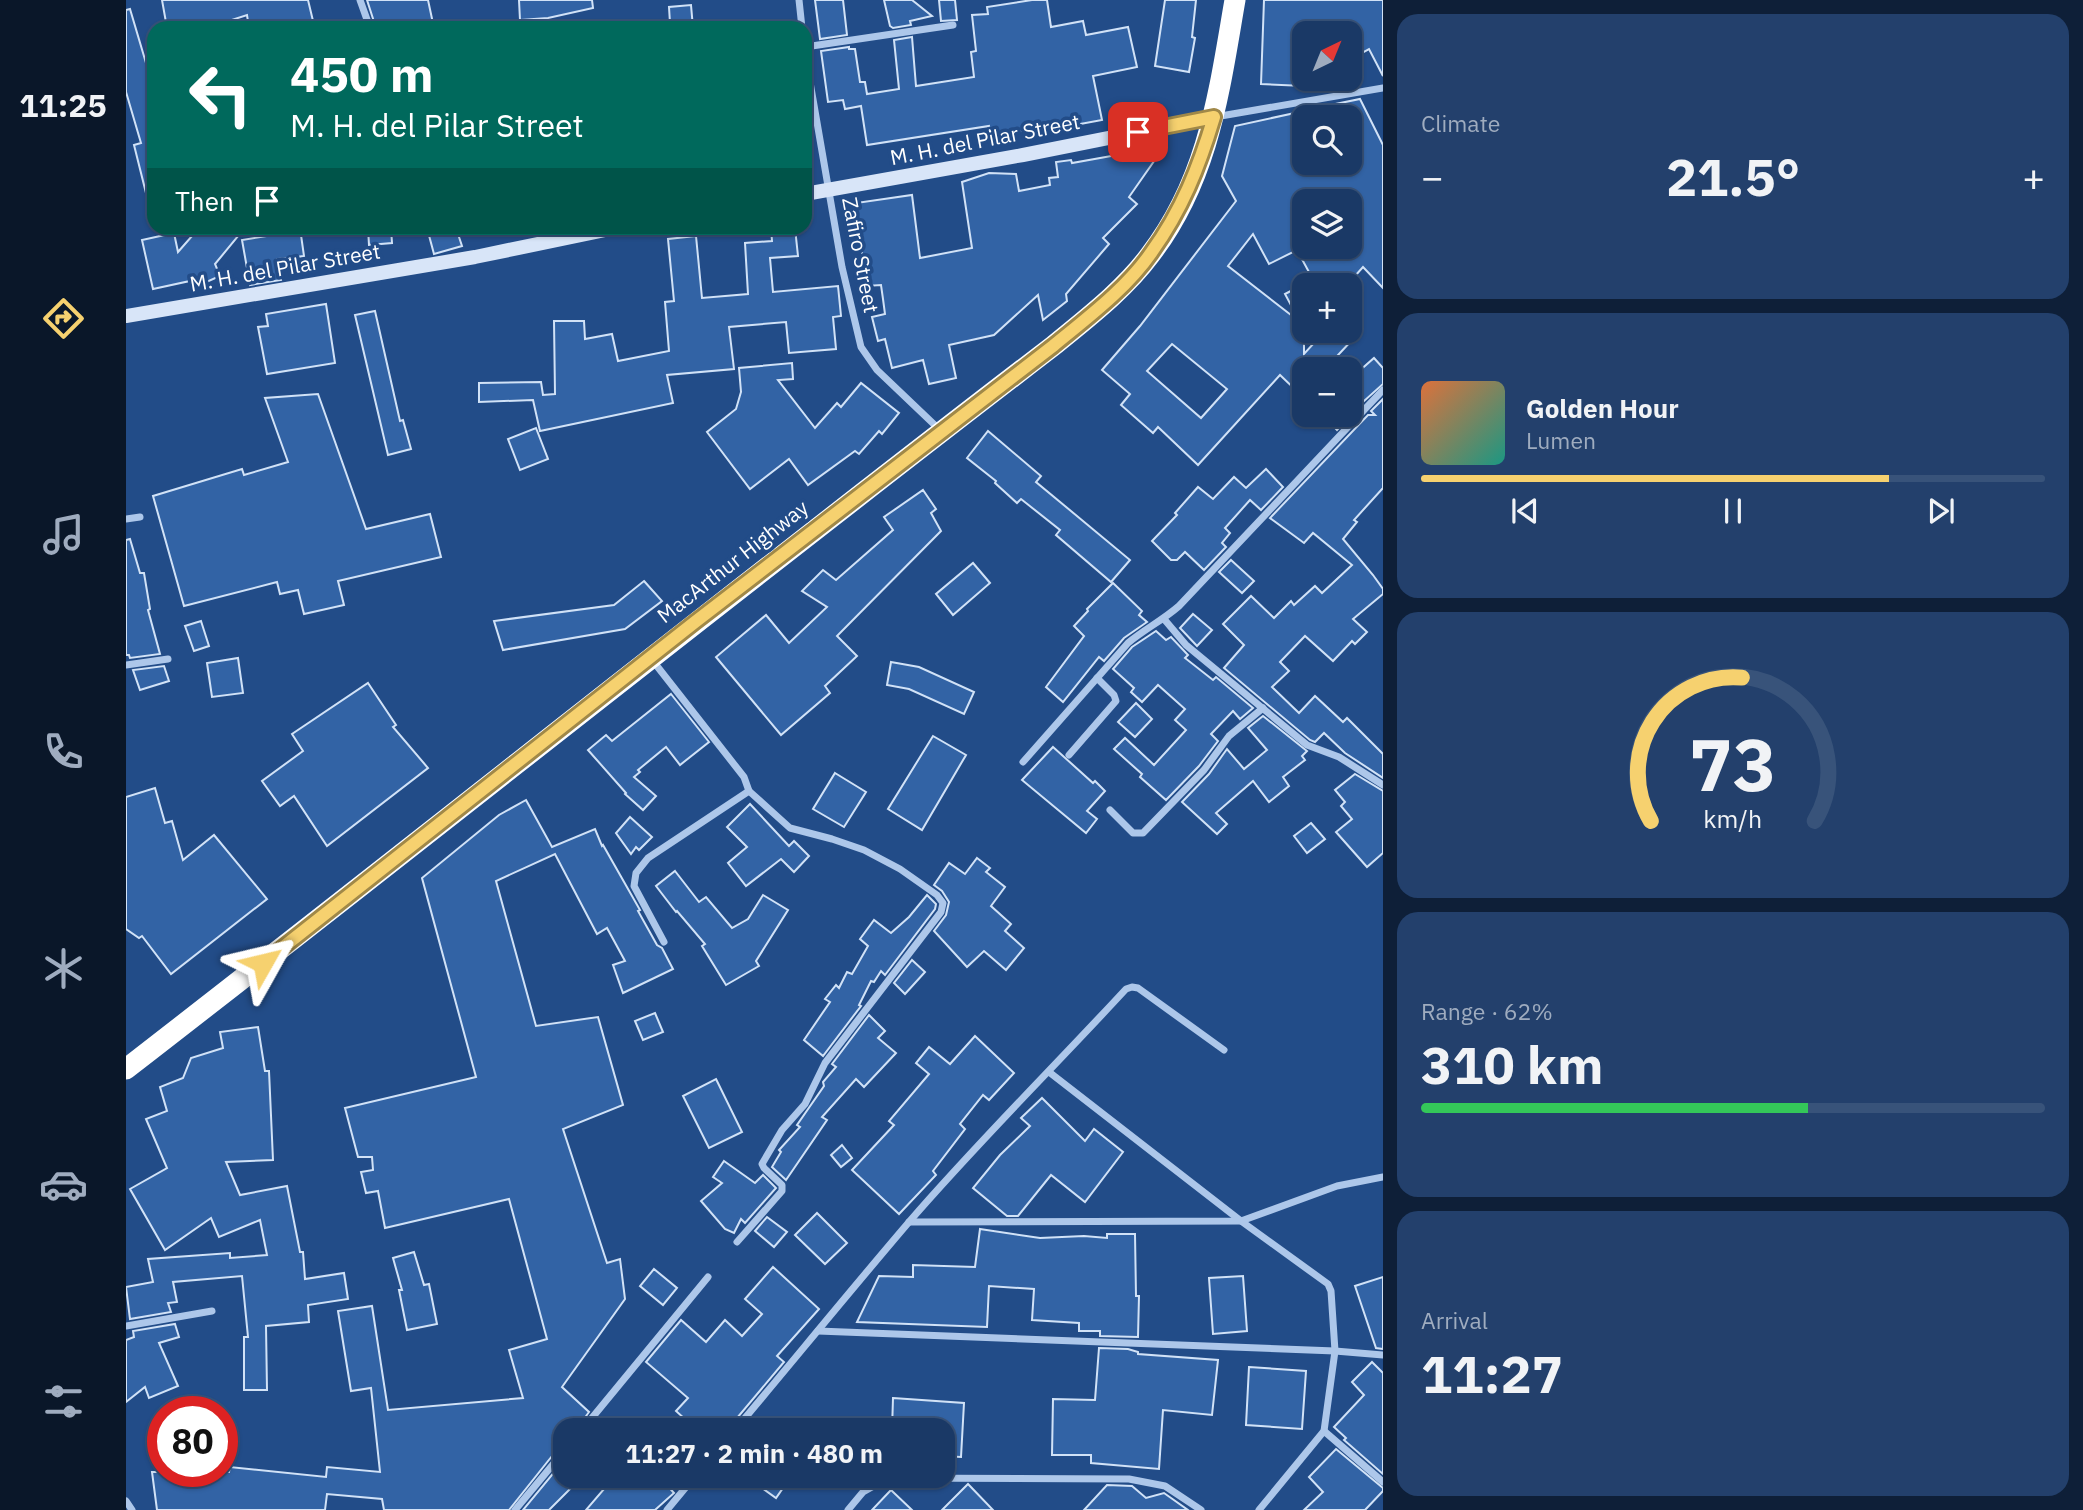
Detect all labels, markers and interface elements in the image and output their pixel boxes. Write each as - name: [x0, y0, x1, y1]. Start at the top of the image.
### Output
- north arrow: [1292, 21, 1362, 91]
- map controls: [1292, 21, 1362, 427]
- text: 450 m: [290, 42, 434, 105]
- icon: left: [175, 49, 266, 140]
- text: 11:25: [19, 84, 107, 126]
- pin: [1108, 102, 1168, 162]
- text: M. H. del Pilar Street: [290, 104, 584, 146]
- button: search: [1292, 105, 1362, 175]
- street label: M. H. del Pilar Street: [888, 107, 1082, 171]
- text: Climate: [1421, 108, 1500, 138]
- icon: arrive: [1119, 113, 1157, 151]
- text: 21.5°: [1666, 143, 1800, 210]
- text: −: [1421, 152, 1444, 201]
- text: +: [2022, 152, 2045, 201]
- icon: arrive: [248, 182, 286, 220]
- text: Then: [175, 184, 234, 218]
- button: layers: [1292, 189, 1362, 259]
- street label: Zafiro Street: [836, 195, 886, 315]
- street label: M. H. del Pilar Street: [187, 236, 382, 298]
- button: +: [1292, 273, 1362, 343]
- icon: directions: [39, 294, 88, 343]
- button: −: [1292, 357, 1362, 427]
- text: Golden Hour: [1526, 391, 1679, 425]
- text: Lumen: [1526, 425, 1596, 455]
- icon: previous: [1506, 492, 1544, 530]
- icon: pause: [1714, 492, 1752, 530]
- icon: next: [1922, 492, 1960, 530]
- street label: MacArthur Highway: [651, 493, 814, 629]
- icon: music: [39, 510, 88, 559]
- text: 73: [1689, 716, 1777, 811]
- icon: phone: [39, 727, 88, 776]
- text: km/h: [1704, 802, 1762, 835]
- position arrow: [226, 926, 300, 1000]
- icon: climate: [39, 944, 88, 993]
- text: Range · 62%: [1421, 996, 1553, 1026]
- text: 310 km: [1421, 1031, 1603, 1098]
- icon: car: [39, 1160, 88, 1209]
- text: Arrival: [1421, 1305, 1488, 1335]
- text: 11:27: [1421, 1340, 1563, 1407]
- icon: filters: [39, 1377, 88, 1426]
- speed limit sign: 80: [147, 1396, 238, 1487]
- text: 11:27 · 2 min · 480 m: [625, 1436, 883, 1470]

